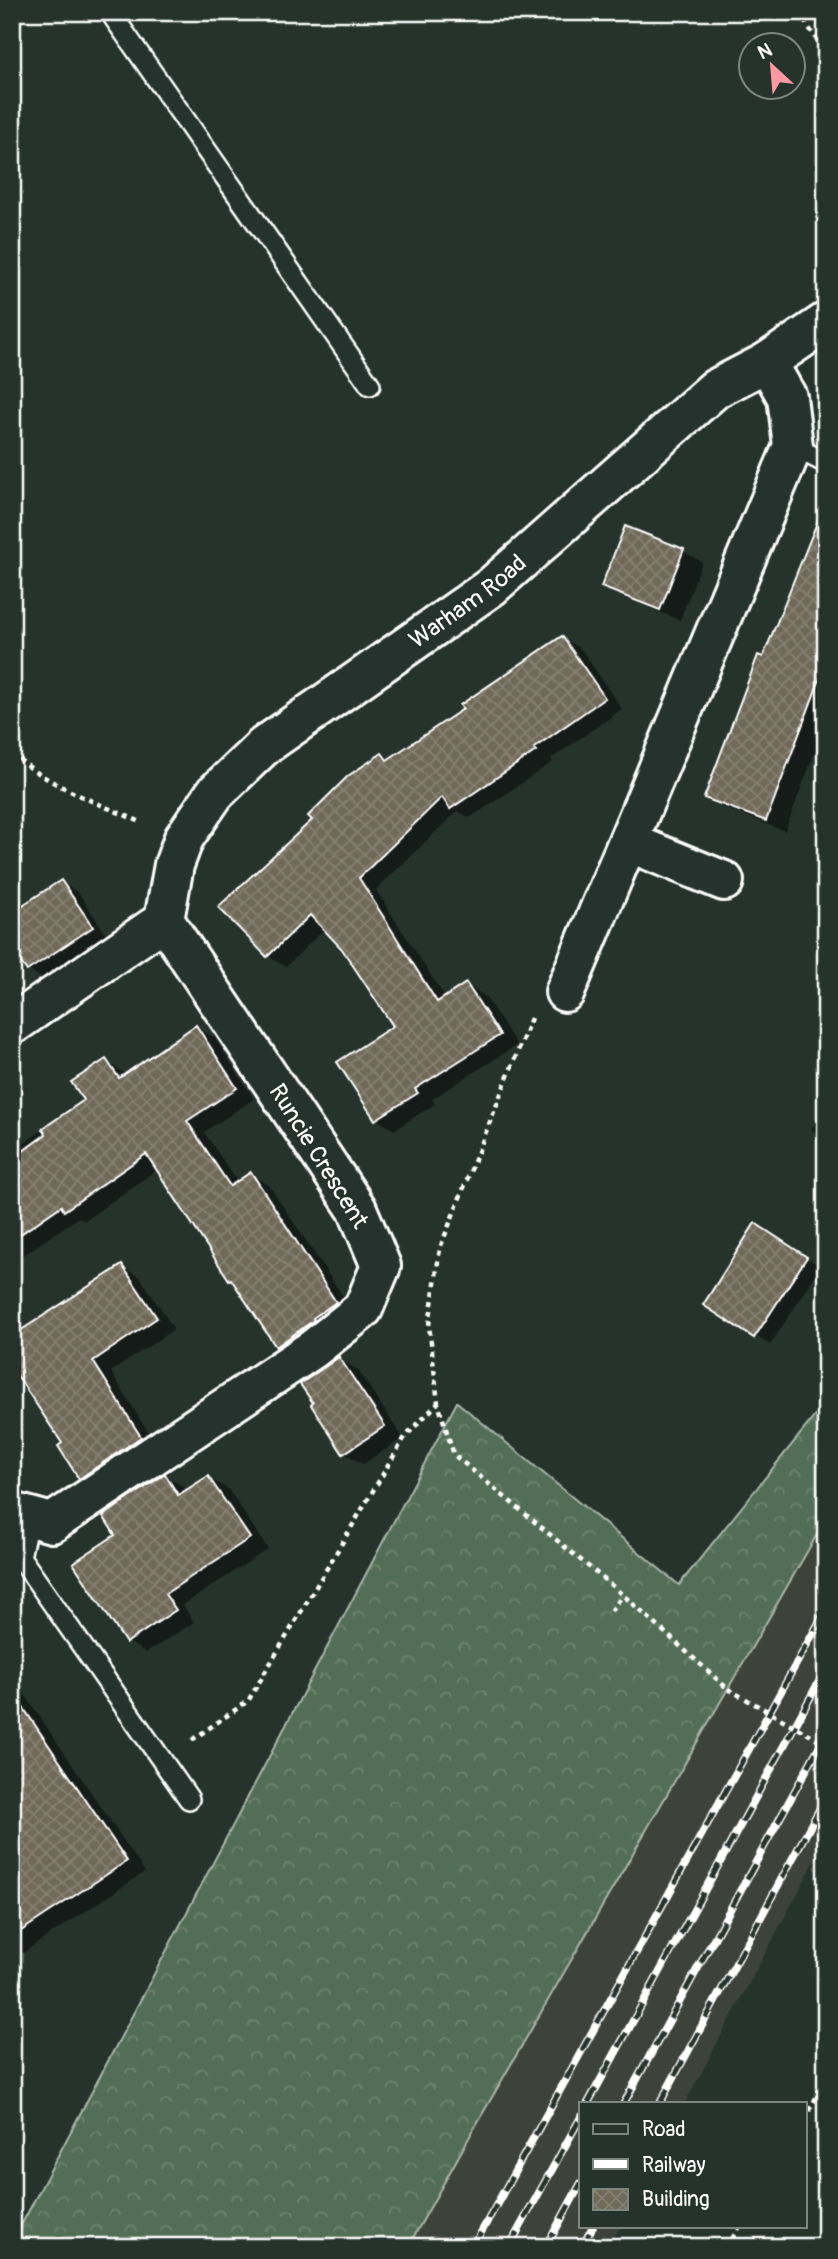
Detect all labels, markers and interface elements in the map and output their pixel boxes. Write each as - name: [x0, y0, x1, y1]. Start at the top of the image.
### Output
- north arrow: [736, 32, 806, 102]
- text: N: [754, 38, 776, 65]
- street label: Warham Road: [404, 549, 532, 655]
- street label: Runcie Crescent: [263, 1079, 375, 1234]
- legend: [579, 2102, 806, 2228]
- text: Road: [642, 2116, 686, 2143]
- text: Railway: [642, 2152, 706, 2179]
- text: Building: [642, 2186, 709, 2213]

